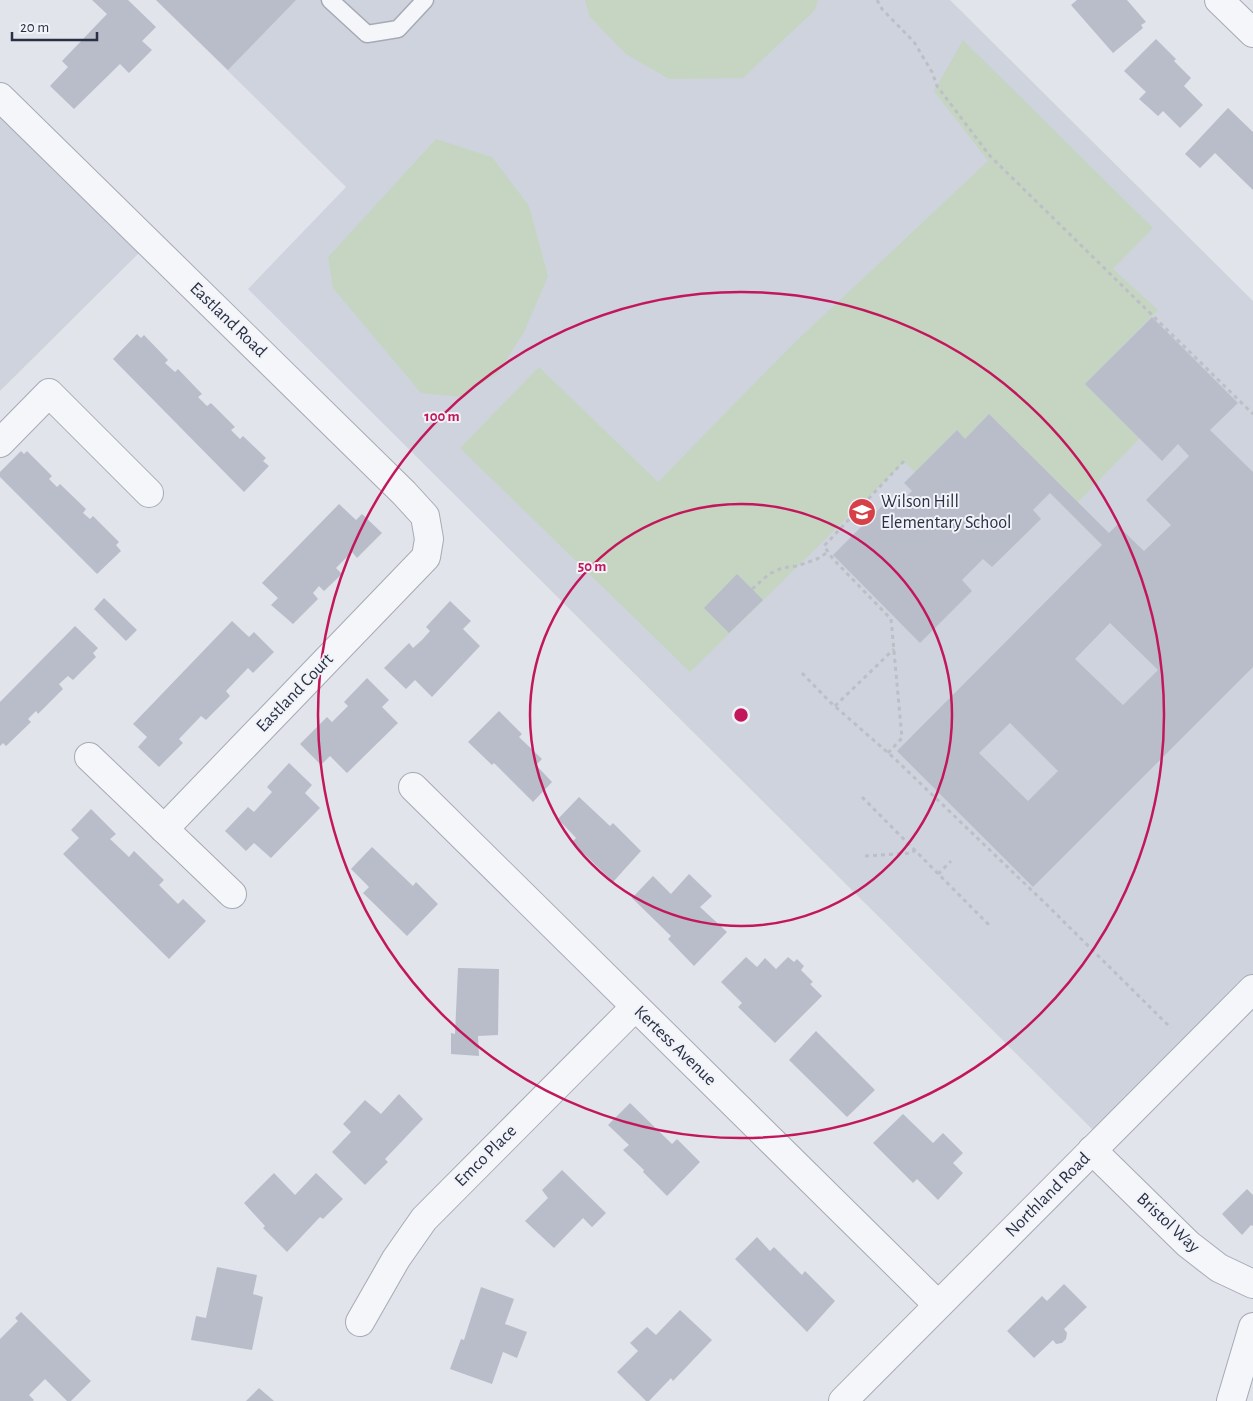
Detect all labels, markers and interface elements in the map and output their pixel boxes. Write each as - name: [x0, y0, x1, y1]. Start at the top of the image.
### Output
- scale bar: [12, 10, 98, 42]
- text: 20 m: [20, 20, 49, 35]
- street label: Eastland Road: [186, 279, 270, 361]
- text: 100 m: [424, 409, 460, 424]
- place label: Wilson Hill Elementary School: [881, 493, 1012, 532]
- school or university icon: Wilson Hill Elementary School: [847, 497, 877, 527]
- text: 50 m: [578, 559, 606, 574]
- street label: Eastland Court: [253, 650, 337, 736]
- centre of rings: [732, 706, 750, 724]
- street label: Kertess Avenue: [631, 1003, 719, 1089]
- street label: Emco Place: [452, 1122, 520, 1190]
- street label: Northland Road: [1002, 1149, 1094, 1241]
- street label: Bristol Way: [1133, 1190, 1203, 1257]

